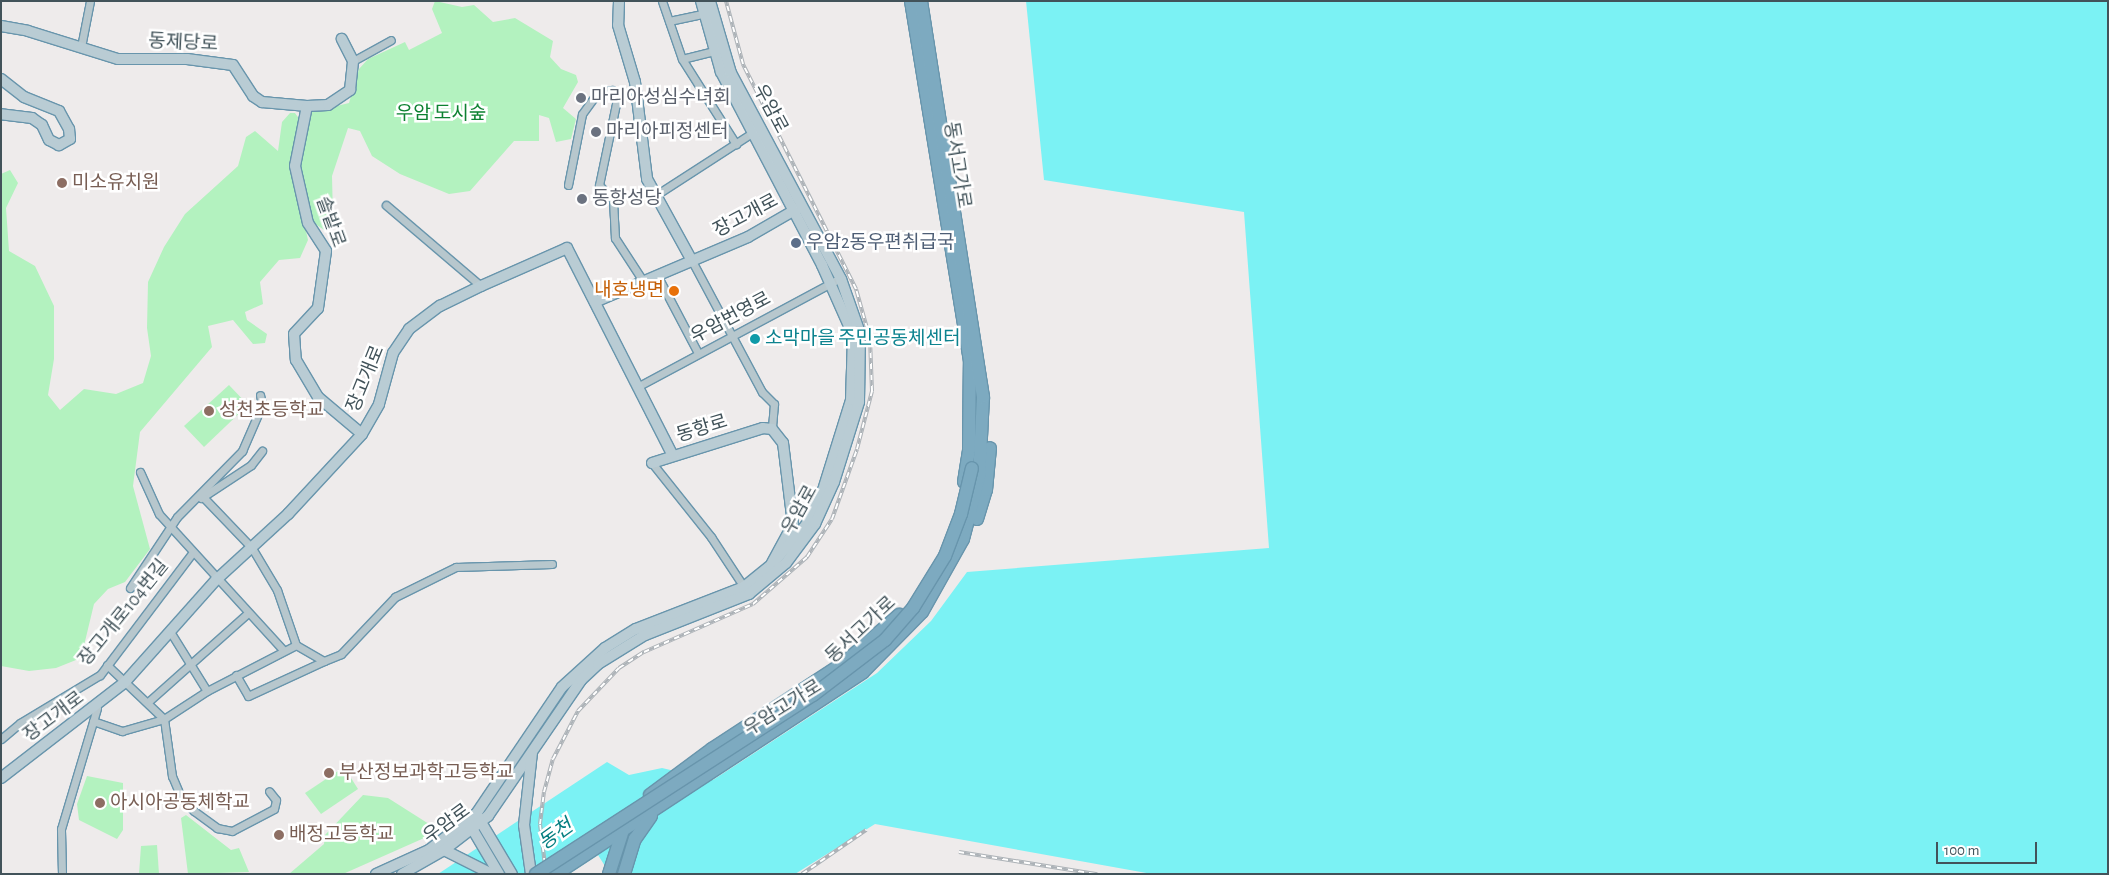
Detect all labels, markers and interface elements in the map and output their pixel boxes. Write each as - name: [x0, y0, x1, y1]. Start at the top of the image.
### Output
- street label: 동제당로: [147, 30, 219, 56]
- street label: 우암로: [748, 80, 792, 138]
- place label: 마리아성심수녀회: [591, 87, 731, 109]
- marker: 마리아성심수녀회: [575, 92, 587, 104]
- park label: 우암 도시숲: [396, 103, 486, 125]
- street label: 동서고가로: [939, 120, 975, 210]
- place label: 마리아피정센터: [606, 121, 728, 143]
- marker: 마리아피정센터: [590, 126, 602, 138]
- place label: 미소유치원: [72, 172, 159, 194]
- marker: 미소유치원: [56, 177, 68, 189]
- place label: 동항성당: [592, 188, 662, 210]
- street label: 장고개로: [710, 190, 782, 242]
- street label: 솔밭로: [310, 193, 350, 251]
- marker: 동항성당: [576, 193, 588, 205]
- place label: 우암2동우편취급국: [806, 232, 954, 254]
- marker: 우암2동우편취급국: [790, 237, 802, 249]
- place label: 내호냉면: [594, 280, 664, 302]
- marker: 내호냉면: [668, 285, 680, 297]
- street label: 우암번영로: [687, 287, 775, 349]
- place label: 소막마을 주민공동체센터: [765, 328, 960, 350]
- marker: 소막마을 주민공동체센터: [749, 333, 761, 345]
- street label: 장고개로: [342, 342, 390, 416]
- place label: 성천초등학교: [219, 400, 324, 422]
- marker: 성천초등학교: [203, 405, 215, 417]
- street label: 동항로: [674, 410, 730, 448]
- street label: 우암로: [777, 482, 823, 538]
- street label: 장고개로104번길: [74, 555, 174, 671]
- street label: 동서고가로: [821, 592, 901, 668]
- street label: 우암고가로: [740, 675, 826, 741]
- street label: 장고개로: [19, 687, 89, 747]
- place label: 부산정보과학고등학교: [339, 762, 514, 784]
- marker: 부산정보과학고등학교: [323, 767, 335, 779]
- place label: 아시아공동체학교: [110, 792, 250, 814]
- marker: 아시아공동체학교: [94, 797, 106, 809]
- street label: 우암로: [419, 799, 475, 849]
- water label: 동천: [534, 814, 578, 856]
- place label: 배정고등학교: [289, 824, 394, 846]
- marker: 배정고등학교: [273, 829, 285, 841]
- scale bar: [1939, 832, 2040, 864]
- text: 100 m: [1944, 843, 1979, 858]

